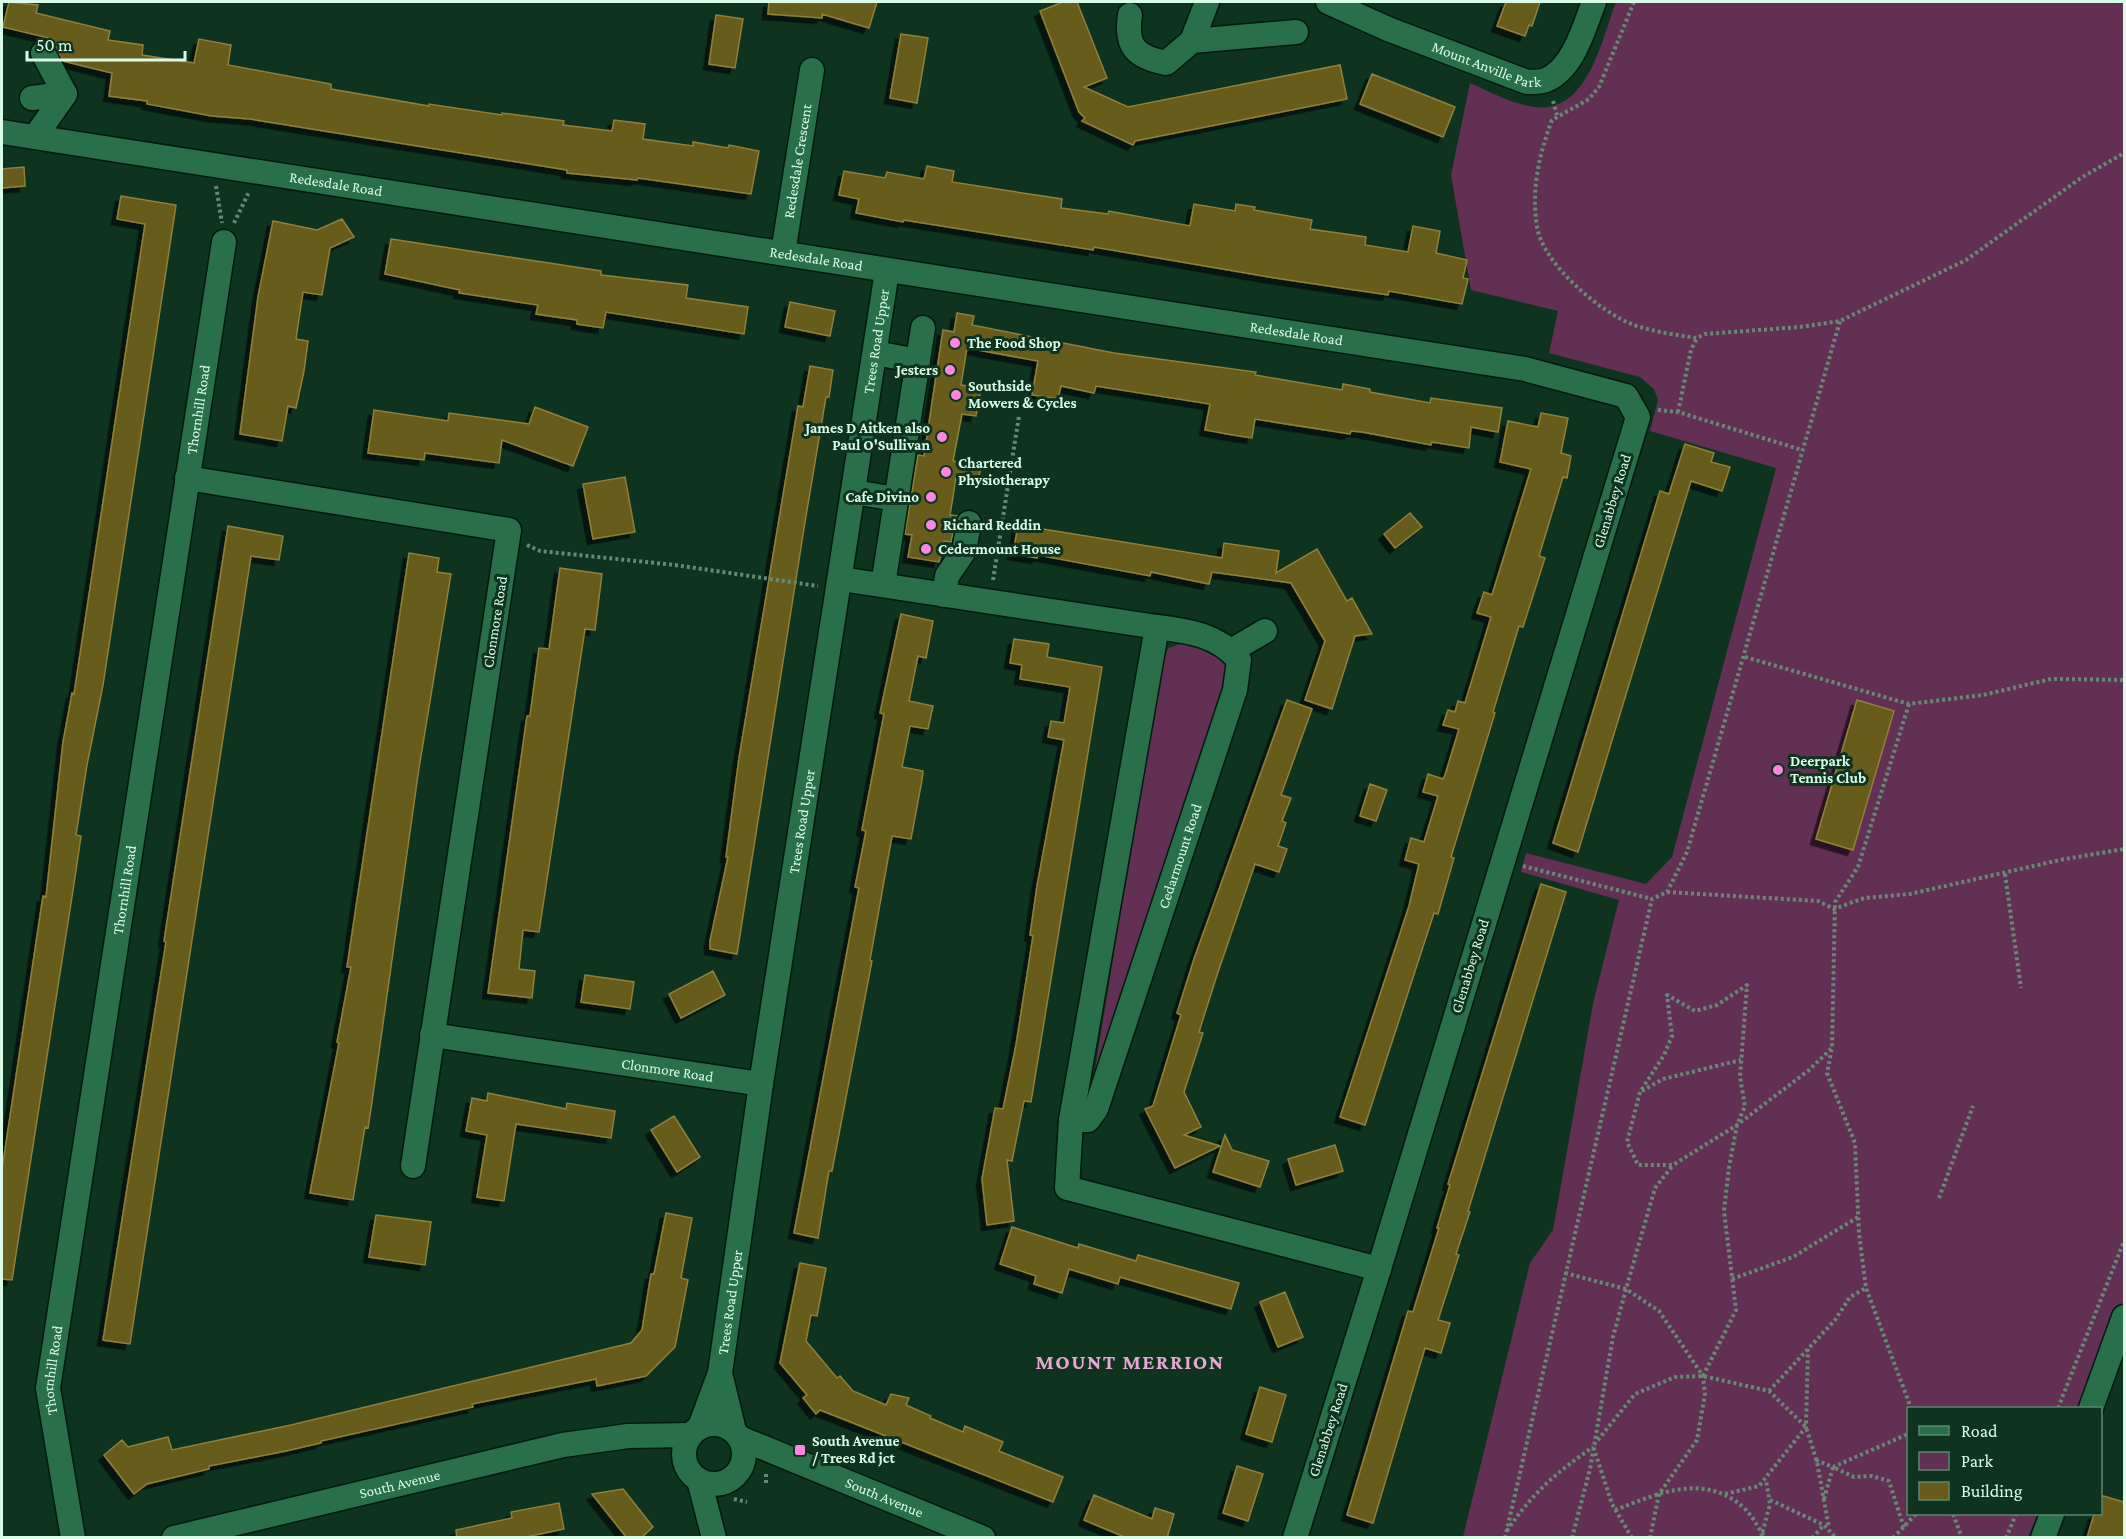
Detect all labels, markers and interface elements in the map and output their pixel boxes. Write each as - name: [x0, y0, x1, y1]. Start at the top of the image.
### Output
- scale bar: [27, 24, 184, 62]
- text: 50 m: [36, 35, 73, 55]
- street label: Mount Anville Park: [1430, 38, 1543, 90]
- street label: Redesdale Crescent: [781, 102, 815, 219]
- street label: Redesdale Road: [288, 169, 384, 199]
- street label: Redesdale Road: [769, 244, 864, 274]
- street label: Trees Road Upper: [860, 287, 892, 395]
- street label: Redesdale Road: [1249, 318, 1344, 349]
- place label: The Food Shop: [967, 335, 1061, 351]
- marker: The Food Shop: [948, 336, 962, 350]
- place label: Jesters: [894, 362, 938, 378]
- marker: Jesters: [943, 363, 957, 377]
- street label: Thornhill Road: [184, 364, 213, 455]
- place label: Southside Mowers & Cycles: [968, 378, 1077, 411]
- marker: Southside Mowers & Cycles: [949, 388, 963, 402]
- place label: James D Aitken also Paul O'Sullivan: [803, 420, 930, 453]
- marker: James D Aitken also Paul O'Sullivan: [935, 430, 949, 444]
- street label: Glenabbey Road: [1590, 452, 1635, 550]
- place label: Chartered Physiotherapy: [958, 455, 1050, 488]
- marker: Chartered Physiotherapy: [939, 465, 953, 479]
- place label: Cafe Divino: [845, 489, 919, 505]
- marker: Cafe Divino: [924, 490, 938, 504]
- place label: Richard Reddin: [943, 517, 1041, 533]
- marker: Richard Reddin: [924, 518, 938, 532]
- place label: Cedermount House: [938, 541, 1061, 557]
- marker: Cedermount House: [919, 542, 933, 556]
- street label: Clonmore Road: [480, 575, 510, 669]
- place label: Deerpark Tennis Club: [1790, 753, 1866, 786]
- marker: Deerpark Tennis Club: [1771, 763, 1785, 777]
- street label: Trees Road Upper: [786, 767, 818, 875]
- street label: Cedarmount Road: [1155, 802, 1205, 911]
- street label: Thornhill Road: [110, 844, 139, 936]
- street label: Glenabbey Road: [1448, 917, 1493, 1015]
- street label: Clonmore Road: [620, 1055, 715, 1085]
- street label: Trees Road Upper: [715, 1248, 745, 1356]
- street label: Thornhill Road: [40, 1324, 65, 1416]
- district label: MOUNT MERRION: [1035, 1350, 1225, 1374]
- street label: Glenabbey Road: [1305, 1381, 1352, 1479]
- legend: [1907, 1407, 2102, 1515]
- text: Road: [1961, 1421, 1998, 1441]
- place label: South Avenue / Trees Rd jct: [812, 1433, 899, 1467]
- marker: South Avenue / Trees Rd jct: [793, 1443, 807, 1457]
- text: Park: [1961, 1451, 1993, 1471]
- street label: South Avenue: [358, 1467, 442, 1501]
- street label: South Avenue: [843, 1474, 926, 1521]
- text: Building: [1961, 1481, 2023, 1501]

